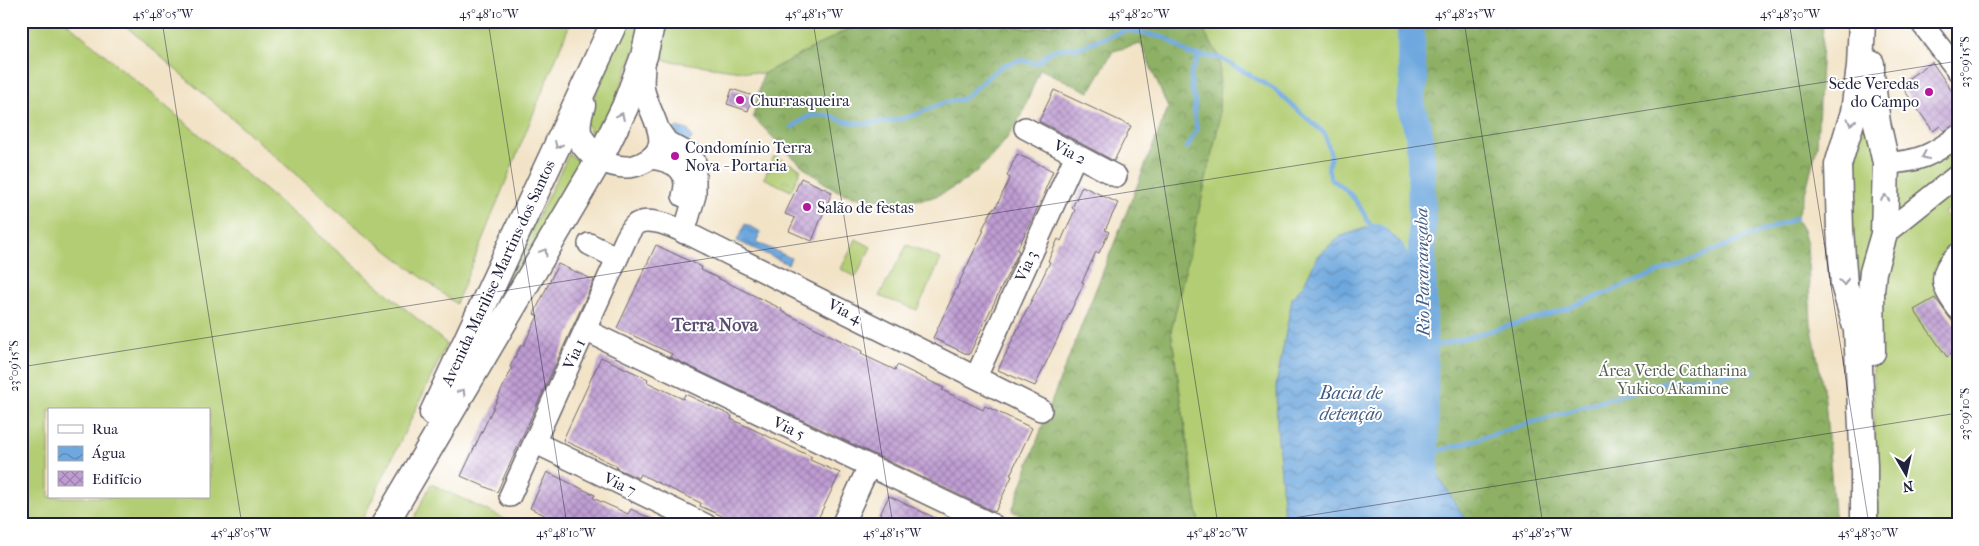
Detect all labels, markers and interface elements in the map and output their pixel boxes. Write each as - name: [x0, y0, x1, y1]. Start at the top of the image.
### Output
- text: 45°48'05"W: [133, 7, 194, 21]
- text: 45°48'10"W: [459, 7, 520, 21]
- text: 45°48'15"W: [785, 7, 844, 21]
- text: 45°48'20"W: [1108, 7, 1171, 21]
- text: 45°48'25"W: [1435, 7, 1496, 21]
- text: 45°48'30"W: [1760, 7, 1821, 21]
- text: 23°09'15"S: [1958, 36, 1972, 88]
- place label: Sede Veredas do Campo: [1829, 74, 1919, 111]
- marker: Sede Veredas do Campo: [1923, 86, 1935, 98]
- place label: Churrasqueira: [750, 91, 850, 110]
- marker: Churrasqueira: [734, 94, 746, 106]
- one-way arrow: [614, 112, 625, 121]
- one-way arrow: [1847, 117, 1857, 125]
- street label: Via 2: [1050, 135, 1090, 168]
- place label: Condomínio Terra Nova - Portaria: [685, 138, 812, 175]
- one-way arrow: [553, 140, 564, 149]
- marker: Condomínio Terra Nova - Portaria: [669, 150, 681, 162]
- one-way arrow: [1921, 150, 1930, 161]
- street label: Avenida Marilise Martins dos Santos: [437, 157, 559, 390]
- one-way arrow: [1880, 194, 1891, 202]
- place label: Salão de festas: [817, 198, 914, 217]
- marker: Salão de festas: [801, 201, 813, 213]
- water label: Rio Pararangaba: [1411, 207, 1435, 338]
- street label: Via 3: [1010, 247, 1041, 286]
- one-way arrow: [538, 249, 548, 258]
- one-way arrow: [1839, 278, 1849, 286]
- street label: Via 4: [824, 294, 866, 328]
- district label: Terra Nova: [671, 315, 759, 336]
- street label: Via 1: [558, 336, 589, 373]
- text: 23°09'15"S: [7, 340, 21, 392]
- park label: Área Verde Catharina Yukico Akamine: [1598, 360, 1748, 398]
- water label: Bacia de detenção: [1319, 383, 1383, 425]
- text: 23°09'10"S: [1958, 388, 1972, 440]
- one-way arrow: [455, 389, 465, 398]
- legend: [48, 408, 210, 498]
- street label: Via 5: [769, 412, 808, 444]
- text: Rua: [92, 420, 119, 438]
- text: Água: [91, 444, 126, 462]
- north arrow: [1882, 448, 1932, 498]
- street label: Via 7: [600, 468, 640, 500]
- text: Edifício: [92, 470, 142, 488]
- text: N: [1901, 477, 1915, 496]
- text: 45°48'05"W: [211, 526, 272, 540]
- text: 45°48'10"W: [536, 526, 597, 540]
- text: 45°48'15"W: [863, 526, 922, 540]
- text: 45°48'20"W: [1186, 526, 1249, 540]
- text: 45°48'25"W: [1512, 526, 1573, 540]
- text: 45°48'30"W: [1838, 526, 1899, 540]

